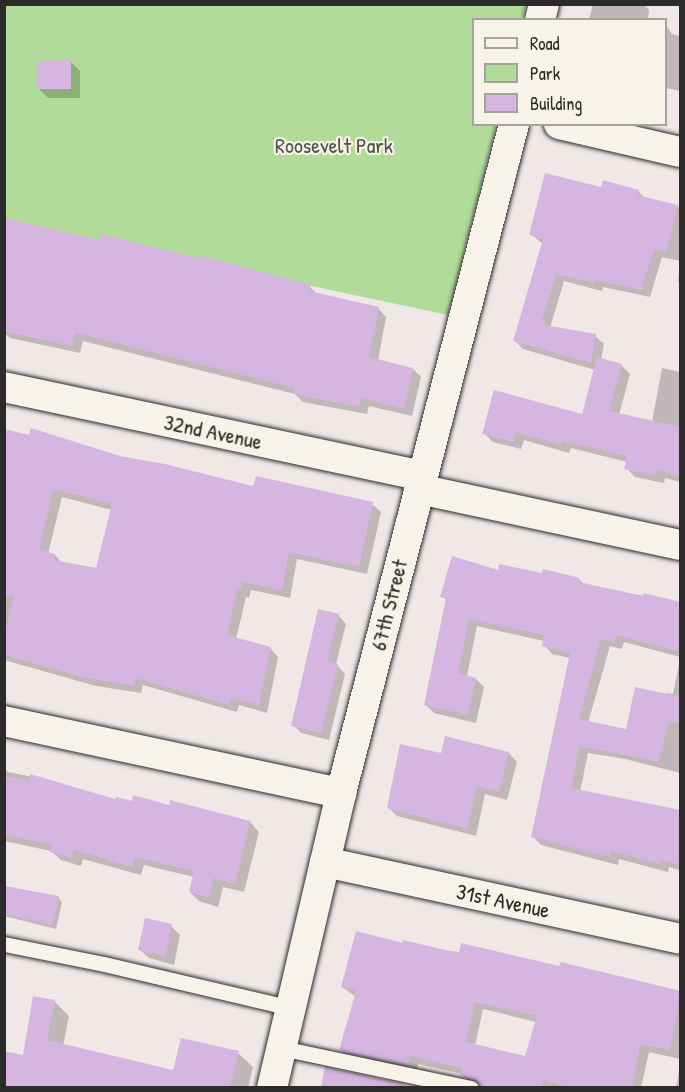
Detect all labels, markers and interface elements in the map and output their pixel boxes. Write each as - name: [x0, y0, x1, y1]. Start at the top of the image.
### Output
- legend: [472, 18, 667, 126]
- text: Road: [530, 31, 560, 56]
- text: Park: [530, 61, 560, 86]
- text: Building: [530, 91, 582, 116]
- park label: Roosevelt Park: [275, 133, 393, 159]
- street label: 32nd Avenue: [162, 409, 264, 455]
- street label: 67th Street: [365, 557, 413, 653]
- street label: 31st Avenue: [454, 878, 552, 924]

